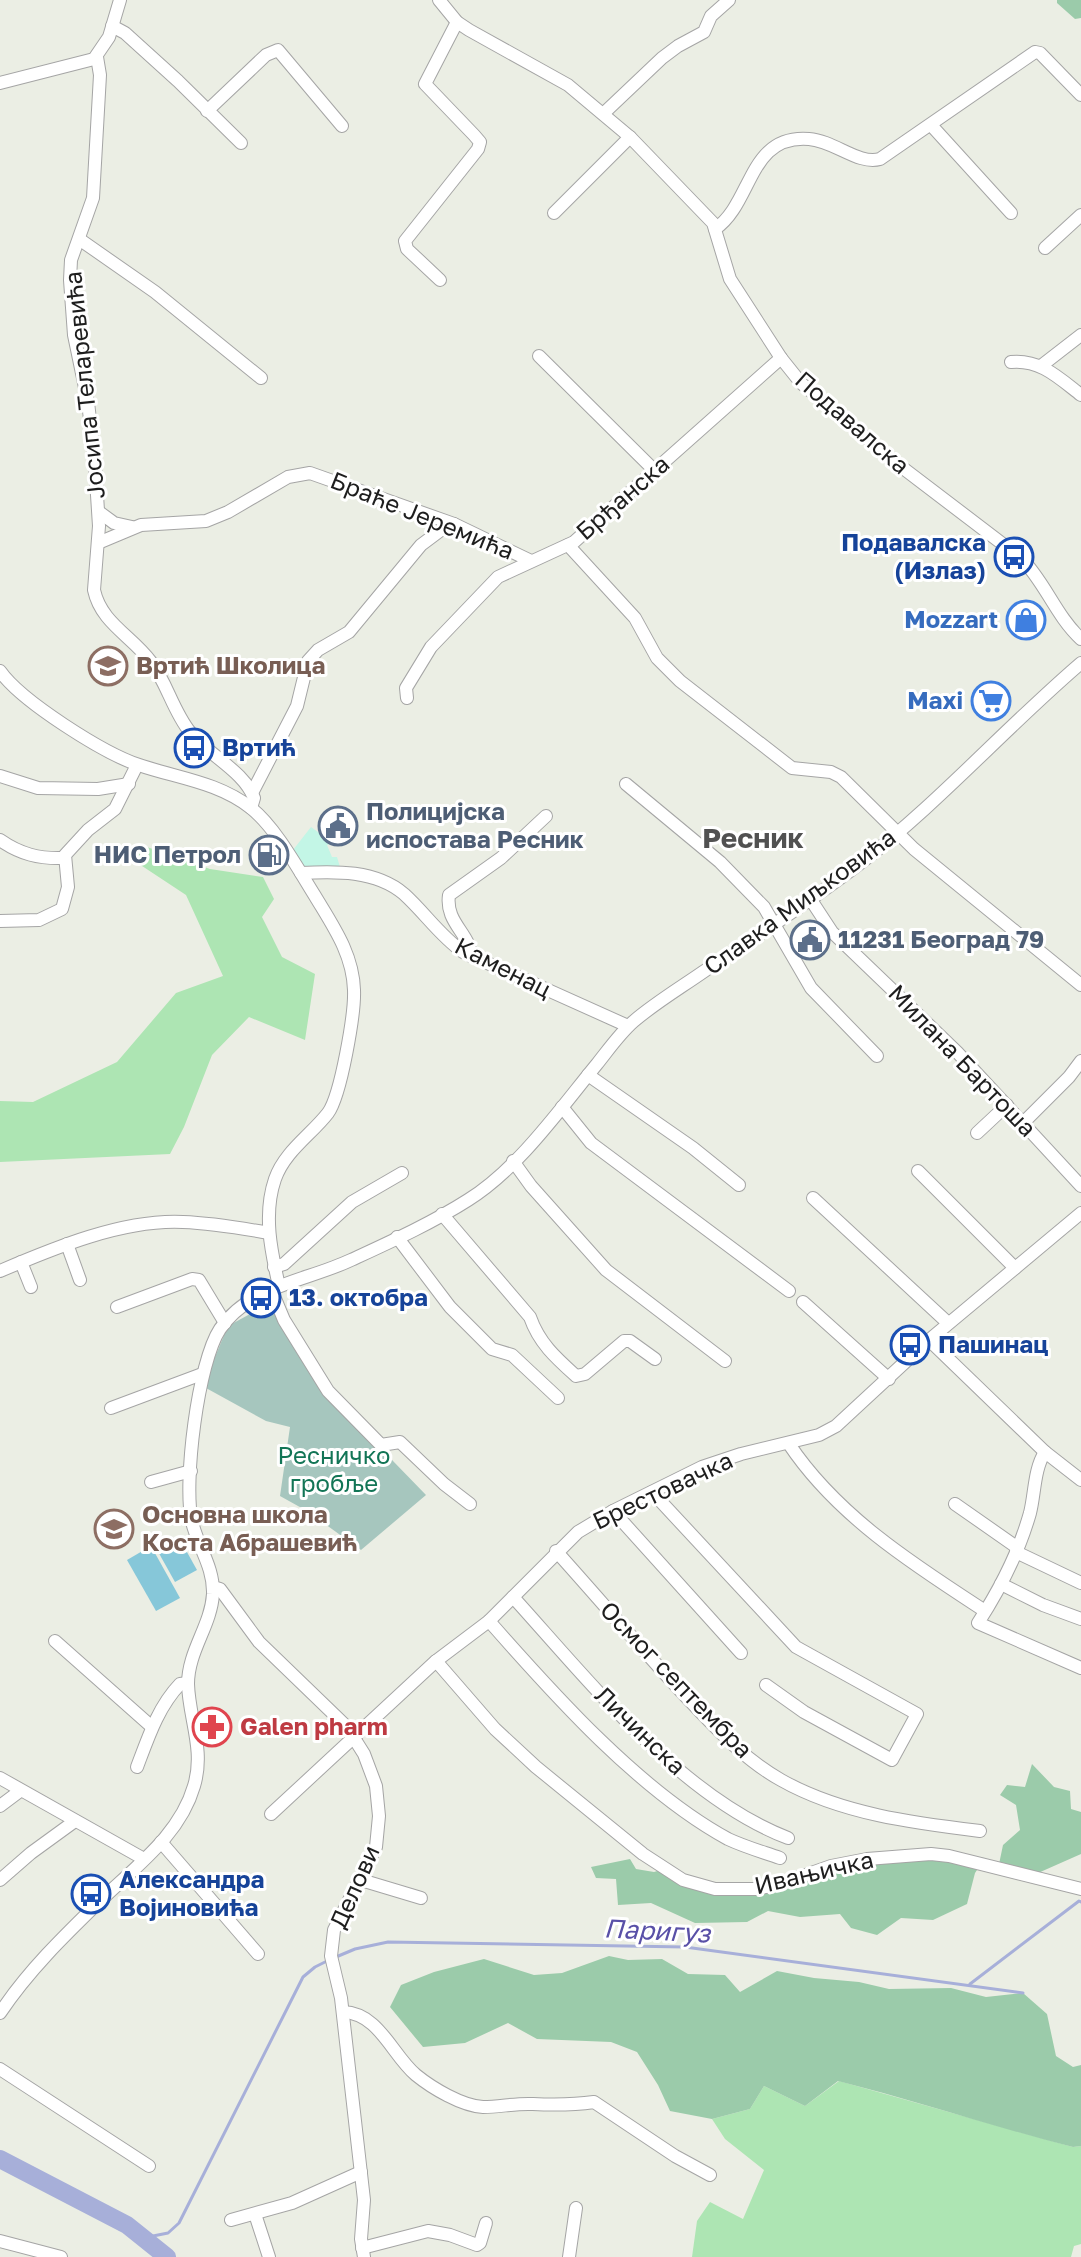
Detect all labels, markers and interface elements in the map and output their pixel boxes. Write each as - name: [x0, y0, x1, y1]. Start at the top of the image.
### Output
- street label: Јосипа Теларевића: [57, 270, 110, 500]
- street label: Подавалска: [790, 364, 916, 479]
- street label: Брђанска: [569, 449, 675, 545]
- street label: Браће Јеремића: [327, 465, 519, 565]
- place label: Подавалска (Излаз): [841, 527, 986, 584]
- bus stop icon: Подавалска (Излаз): [993, 536, 1035, 578]
- shop icon: Mozzart: [1005, 599, 1047, 641]
- place label: Mozzart: [904, 604, 998, 633]
- school or university icon: Вртић Школица: [87, 645, 129, 687]
- place label: Вртић Школица: [136, 650, 326, 679]
- supermarket icon: Maxi: [970, 680, 1012, 722]
- place label: Maxi: [907, 685, 963, 714]
- bus stop icon: Вртић: [173, 727, 215, 769]
- place label: Вртић: [222, 732, 296, 761]
- place label: Полицијска испостава Ресник: [366, 796, 584, 853]
- public building icon: Полицијска испостава Ресник: [317, 805, 359, 847]
- district label: Ресник: [702, 821, 804, 854]
- street label: Славка Миљковића: [698, 822, 901, 980]
- fuel station icon: НИС Петрол: [248, 834, 290, 876]
- place label: НИС Петрол: [94, 839, 241, 868]
- public building icon: 11231 Београд 79: [789, 919, 831, 961]
- place label: 11231 Београд 79: [838, 924, 1044, 953]
- street label: Каменац: [451, 930, 557, 1003]
- street label: Милана Бартоша: [883, 978, 1043, 1142]
- bus stop icon: 13. октобра: [240, 1277, 282, 1319]
- place label: 13. октобра: [289, 1282, 428, 1311]
- bus stop icon: Пашинац: [889, 1324, 931, 1366]
- place label: Пашинац: [938, 1329, 1048, 1358]
- park label: Ресничко гробље: [278, 1440, 390, 1497]
- street label: Брестовачка: [588, 1445, 737, 1535]
- place label: Основна школа Коста Абрашевић: [142, 1499, 357, 1556]
- school or university icon: Основна школа Коста Абрашевић: [93, 1508, 135, 1550]
- street label: Осмог септембра: [595, 1595, 759, 1763]
- street label: Личинска: [590, 1680, 692, 1780]
- pharmacy icon: Galen pharm: [191, 1706, 233, 1748]
- place label: Galen pharm: [240, 1711, 388, 1740]
- street label: Делови: [323, 1840, 385, 1932]
- street label: Ивањичка: [751, 1844, 876, 1899]
- place label: Александра Војиновића: [119, 1864, 265, 1921]
- bus stop icon: Александра Војиновића: [70, 1873, 112, 1915]
- water label: Паригуз: [603, 1912, 712, 1949]

